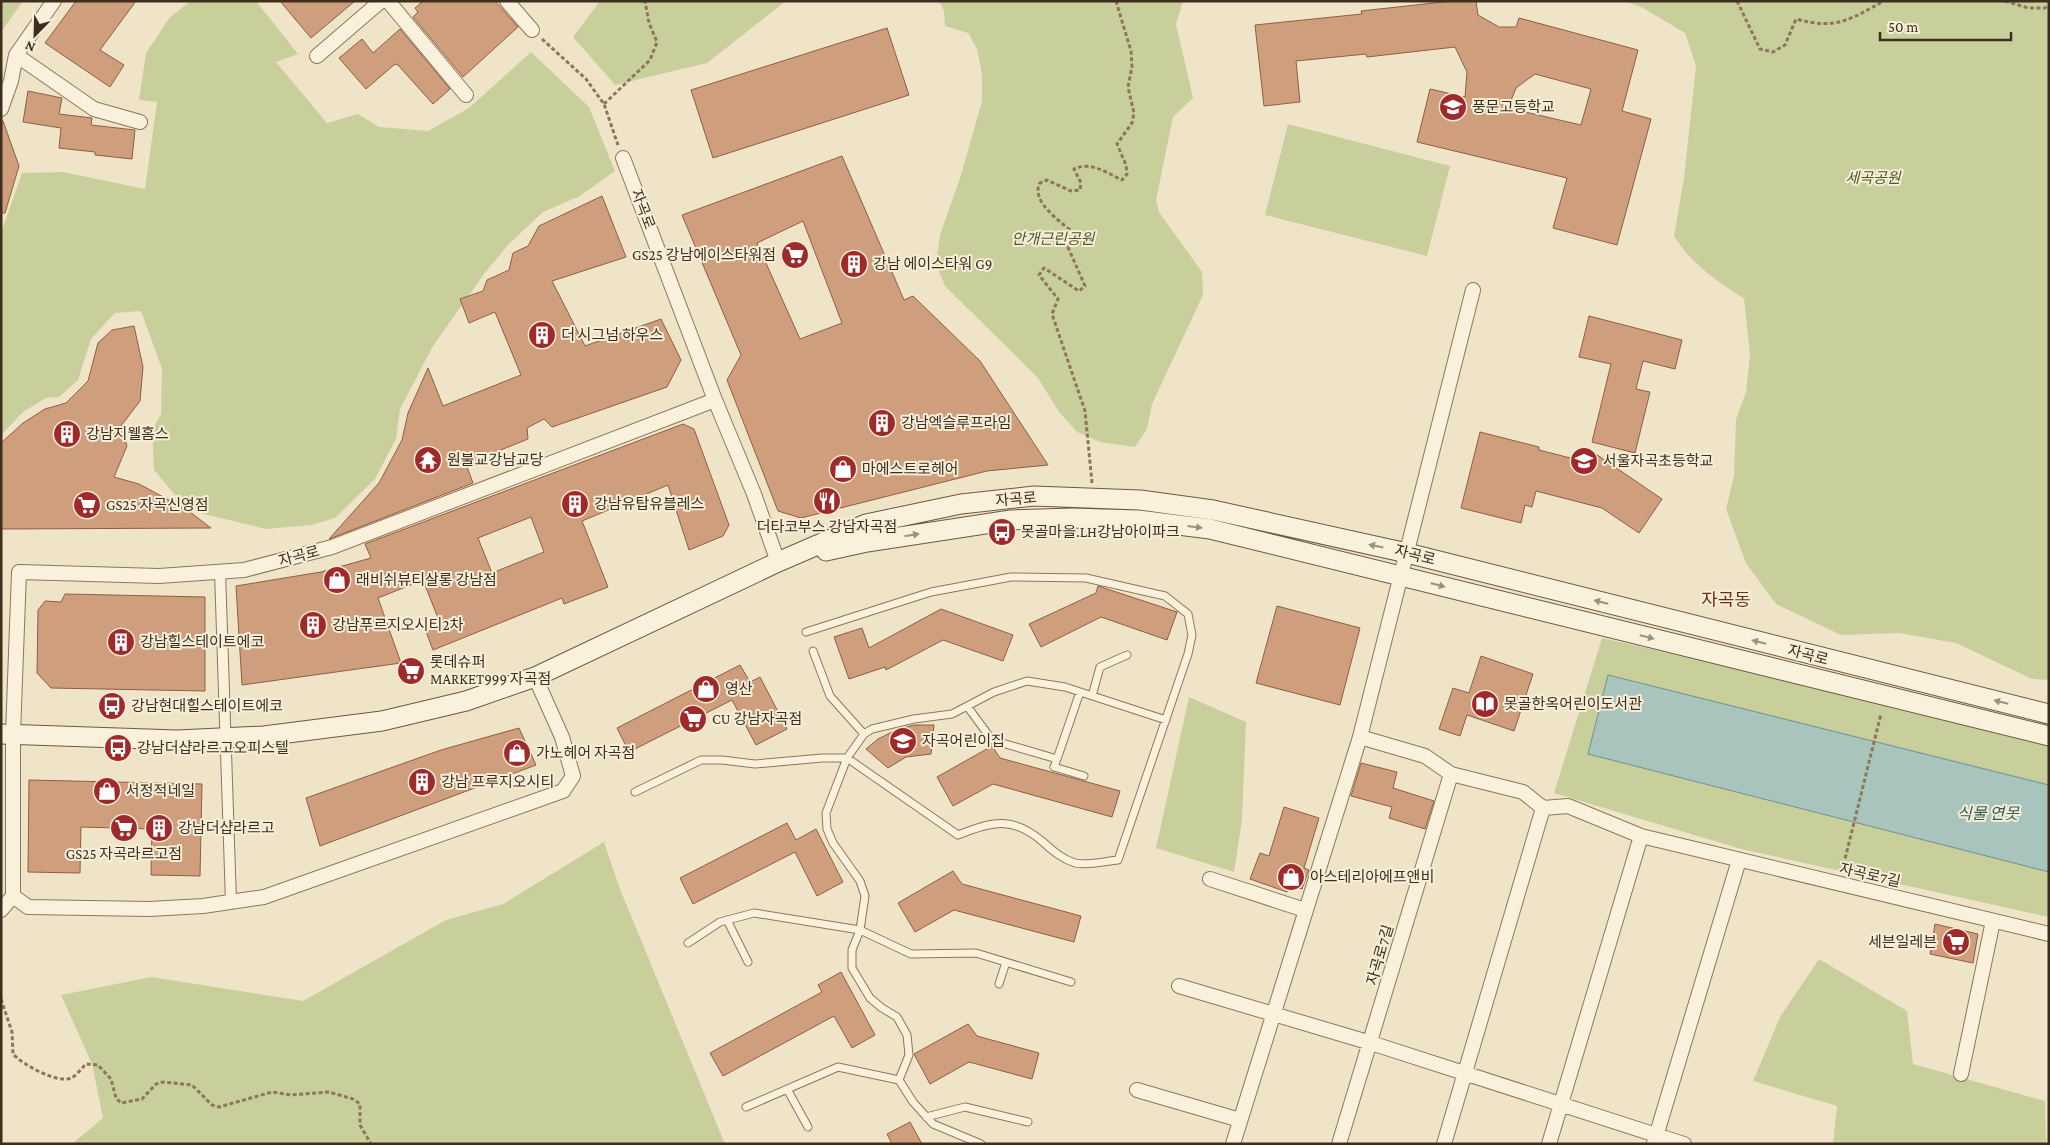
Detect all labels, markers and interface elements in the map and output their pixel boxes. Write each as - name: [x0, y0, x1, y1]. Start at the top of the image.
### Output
- north arrow: [10, 10, 60, 60]
- scale bar: [1880, 10, 2011, 42]
- text: 50 m: [1888, 19, 1918, 35]
- text: N: [22, 38, 37, 56]
- school or university icon: 풍문고등학교: [1438, 92, 1468, 122]
- place label: 풍문고등학교: [1472, 98, 1555, 115]
- park label: 세곡공원: [1845, 170, 1902, 186]
- street label: 자곡로: [628, 187, 658, 231]
- park label: 안개근린공원: [1012, 231, 1096, 247]
- supermarket icon: GS25 강남에이스타워점: [780, 240, 810, 270]
- place label: GS25 강남에이스타워점: [632, 247, 776, 263]
- building icon: 강남 에이스타워 G9: [839, 249, 869, 279]
- place label: 강남 에이스타워 G9: [873, 256, 992, 272]
- building icon: 더 시그넘 하우스: [527, 320, 557, 350]
- place label: 더 시그넘 하우스: [561, 327, 663, 343]
- building icon: 강남엑슬루프라임: [867, 408, 897, 438]
- place label: 강남엑슬루프라임: [901, 415, 1011, 431]
- building icon: 강남지웰홈스: [52, 419, 82, 449]
- place label: 강남지웰홈스: [86, 426, 169, 442]
- temple icon: 원불교강남교당: [413, 445, 443, 475]
- school or university icon: 서울자곡초등학교: [1569, 446, 1599, 476]
- place label: 원불교강남교당: [447, 452, 544, 468]
- place label: 서울자곡초등학교: [1603, 452, 1713, 469]
- shop icon: 마에스트로헤어: [828, 454, 858, 484]
- place label: 마에스트로헤어: [862, 461, 959, 477]
- restaurant icon: 더타코부스 강남자곡점: [812, 486, 842, 516]
- building icon: 강남유탑유블레스: [560, 489, 590, 519]
- street label: 자곡로: [995, 489, 1037, 509]
- supermarket icon: GS25 자곡신영점: [72, 490, 102, 520]
- place label: 강남유탑유블레스: [594, 496, 705, 512]
- place label: GS25 자곡신영점: [106, 497, 209, 513]
- bus stop icon: 못골마을.LH강남아이파크: [987, 517, 1017, 547]
- place label: 더타코부스 강남자곡점: [757, 519, 897, 535]
- one-way arrow: [1188, 523, 1204, 531]
- place label: 못골마을.LH강남아이파크: [1021, 524, 1180, 540]
- one-way arrow: [904, 531, 920, 539]
- one-way arrow: [1368, 542, 1383, 550]
- street label: 자곡로: [1393, 542, 1437, 568]
- street label: 자곡로: [277, 543, 321, 569]
- shop icon: 래비쉬뷰티살롱 강남점: [322, 565, 352, 595]
- place label: 래비쉬뷰티살롱 강남점: [356, 572, 497, 588]
- one-way arrow: [1431, 581, 1446, 589]
- district label: 자곡동: [1701, 590, 1751, 610]
- one-way arrow: [1594, 598, 1609, 606]
- building icon: 강남푸르지오시티2차: [298, 610, 328, 640]
- place label: 강남푸르지오시티2차: [332, 617, 464, 633]
- building icon: 강남힐스테이트에코: [106, 627, 136, 657]
- one-way arrow: [1640, 633, 1655, 641]
- place label: 강남힐스테이트에코: [140, 634, 264, 650]
- one-way arrow: [1751, 638, 1766, 646]
- street label: 자곡로: [1786, 642, 1830, 668]
- place label: 롯데슈퍼 MARKET999 자곡점: [430, 654, 551, 687]
- supermarket icon: 롯데슈퍼 MARKET999 자곡점: [396, 656, 426, 686]
- shop icon: 영산: [691, 674, 721, 704]
- place label: 영산: [725, 681, 753, 697]
- library icon: 못골한옥어린이도서관: [1470, 689, 1500, 719]
- bus stop icon: 강남현대힐스테이트에코: [97, 691, 127, 721]
- place label: 못골한옥어린이도서관: [1504, 696, 1642, 712]
- place label: 강남현대힐스테이트에코: [131, 697, 283, 714]
- one-way arrow: [1994, 698, 2009, 706]
- supermarket icon: CU 강남자곡점: [678, 704, 708, 734]
- place label: CU 강남자곡점: [712, 711, 802, 727]
- school or university icon: 자곡어린이집: [888, 726, 918, 756]
- bus stop icon: 강남더샵라르고오피스텔: [103, 733, 133, 763]
- place label: 자곡어린이집: [922, 733, 1005, 749]
- shop icon: 가노헤어 자곡점: [502, 738, 532, 768]
- place label: 강남더샵라르고오피스텔: [137, 740, 289, 756]
- place label: 가노헤어 자곡점: [536, 745, 635, 761]
- building icon: 강남 프루지오시티: [407, 767, 437, 797]
- place label: 강남 프루지오시티: [441, 774, 554, 790]
- shop icon: 서정적네일: [92, 776, 122, 806]
- place label: 서정적네일: [126, 783, 195, 799]
- water label: 식물 연못: [1957, 805, 2020, 822]
- supermarket icon: GS25 자곡라르고점: [109, 813, 139, 843]
- building icon: 강남더샵라르고: [144, 813, 174, 843]
- place label: 강남더샵라르고: [178, 820, 275, 836]
- place label: GS25 자곡라르고점: [66, 846, 182, 862]
- street label: 자곡로7길: [1838, 860, 1902, 890]
- shop icon: 아스테리아에프앤비: [1276, 862, 1306, 892]
- place label: 아스테리아에프앤비: [1310, 869, 1434, 885]
- street label: 자곡로7길: [1364, 923, 1396, 987]
- supermarket icon: 세븐일레븐: [1941, 927, 1971, 957]
- place label: 세븐일레븐: [1868, 934, 1937, 950]

